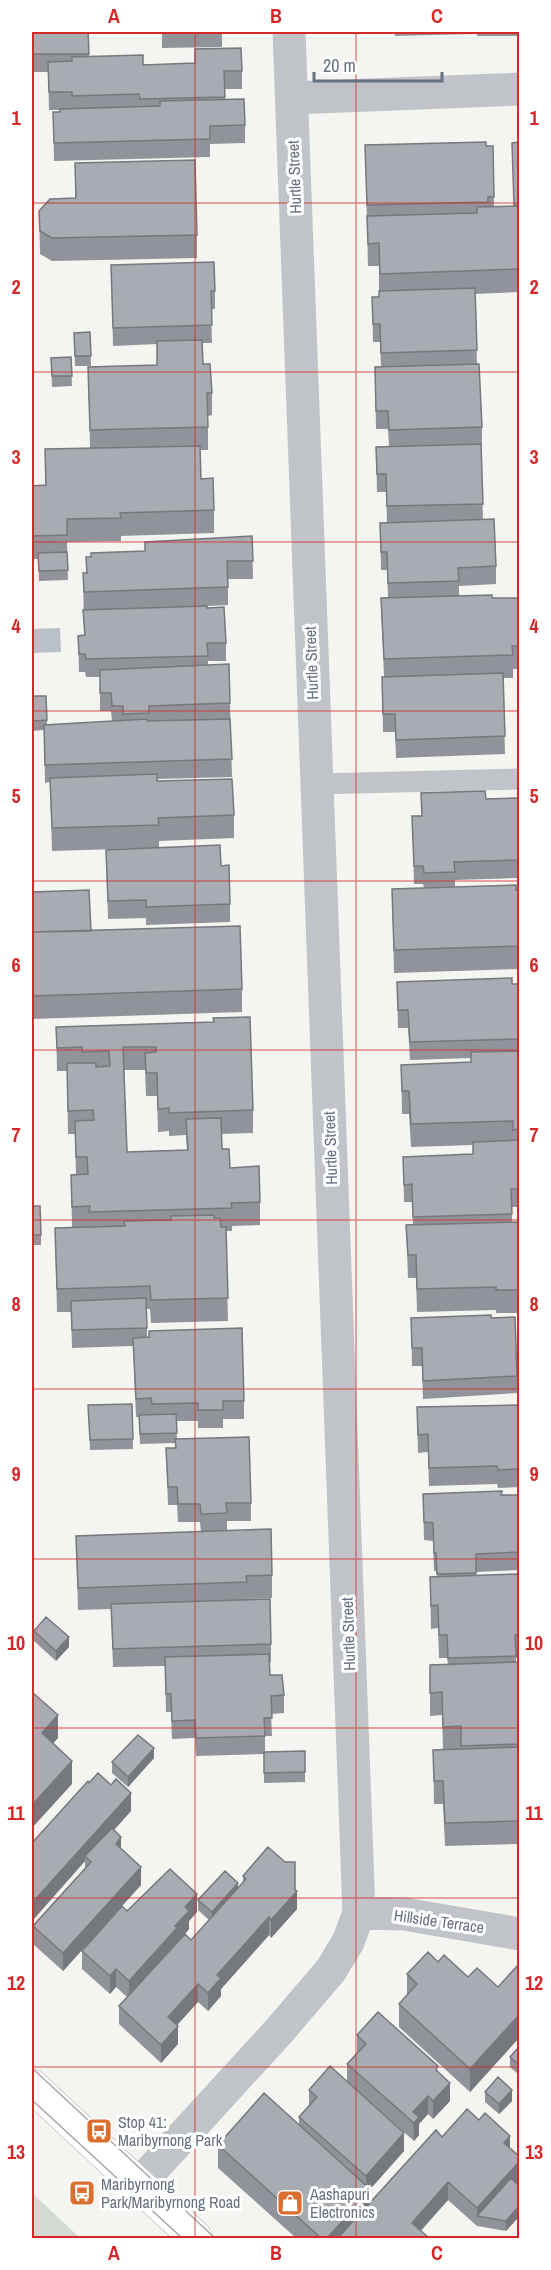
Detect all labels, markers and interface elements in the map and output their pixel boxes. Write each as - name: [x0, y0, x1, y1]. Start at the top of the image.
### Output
- text: A: [108, 2, 120, 29]
- text: B: [270, 2, 282, 29]
- text: C: [431, 2, 443, 29]
- scale bar: [314, 45, 442, 83]
- text: 20 m: [323, 53, 356, 78]
- text: 1: [11, 104, 21, 131]
- text: 1: [529, 104, 539, 131]
- street label: Hurtle Street: [282, 139, 306, 214]
- text: 2: [11, 273, 21, 300]
- text: 2: [529, 273, 539, 300]
- text: 3: [11, 443, 21, 470]
- text: 3: [529, 443, 539, 470]
- text: 4: [11, 612, 21, 639]
- text: 4: [529, 612, 539, 639]
- street label: Hurtle Street: [299, 625, 323, 700]
- text: 5: [11, 782, 21, 809]
- text: 5: [529, 782, 539, 809]
- text: 6: [11, 951, 21, 978]
- text: 6: [529, 951, 539, 978]
- street label: Hurtle Street: [318, 1110, 342, 1185]
- text: 7: [11, 1121, 21, 1148]
- text: 7: [529, 1121, 539, 1148]
- text: 8: [11, 1290, 21, 1317]
- text: 8: [529, 1290, 539, 1317]
- text: 9: [11, 1460, 21, 1487]
- text: 9: [529, 1460, 539, 1487]
- street label: Hurtle Street: [336, 1596, 360, 1671]
- text: 10: [7, 1629, 25, 1656]
- text: 10: [525, 1629, 543, 1656]
- text: 11: [7, 1799, 26, 1826]
- text: 11: [525, 1799, 544, 1826]
- street label: Hillside Terrace: [392, 1904, 486, 1938]
- text: 12: [7, 1969, 25, 1996]
- text: 12: [525, 1969, 543, 1996]
- place label: Stop 41: Maribyrnong Park: [118, 2111, 223, 2151]
- bus stop icon: Stop 41: Maribyrnong Park: [84, 2116, 114, 2146]
- text: 13: [7, 2138, 25, 2165]
- text: 13: [525, 2138, 543, 2165]
- place label: Maribyrnong Park/Maribyrnong Road: [101, 2173, 240, 2213]
- bus stop icon: Maribyrnong Park/Maribyrnong Road: [67, 2178, 97, 2208]
- place label: Aashapuri Electronics: [309, 2183, 375, 2223]
- shop icon: Aashapuri Electronics: [275, 2188, 305, 2218]
- text: A: [108, 2239, 120, 2266]
- text: B: [270, 2239, 282, 2266]
- text: C: [431, 2239, 443, 2266]

